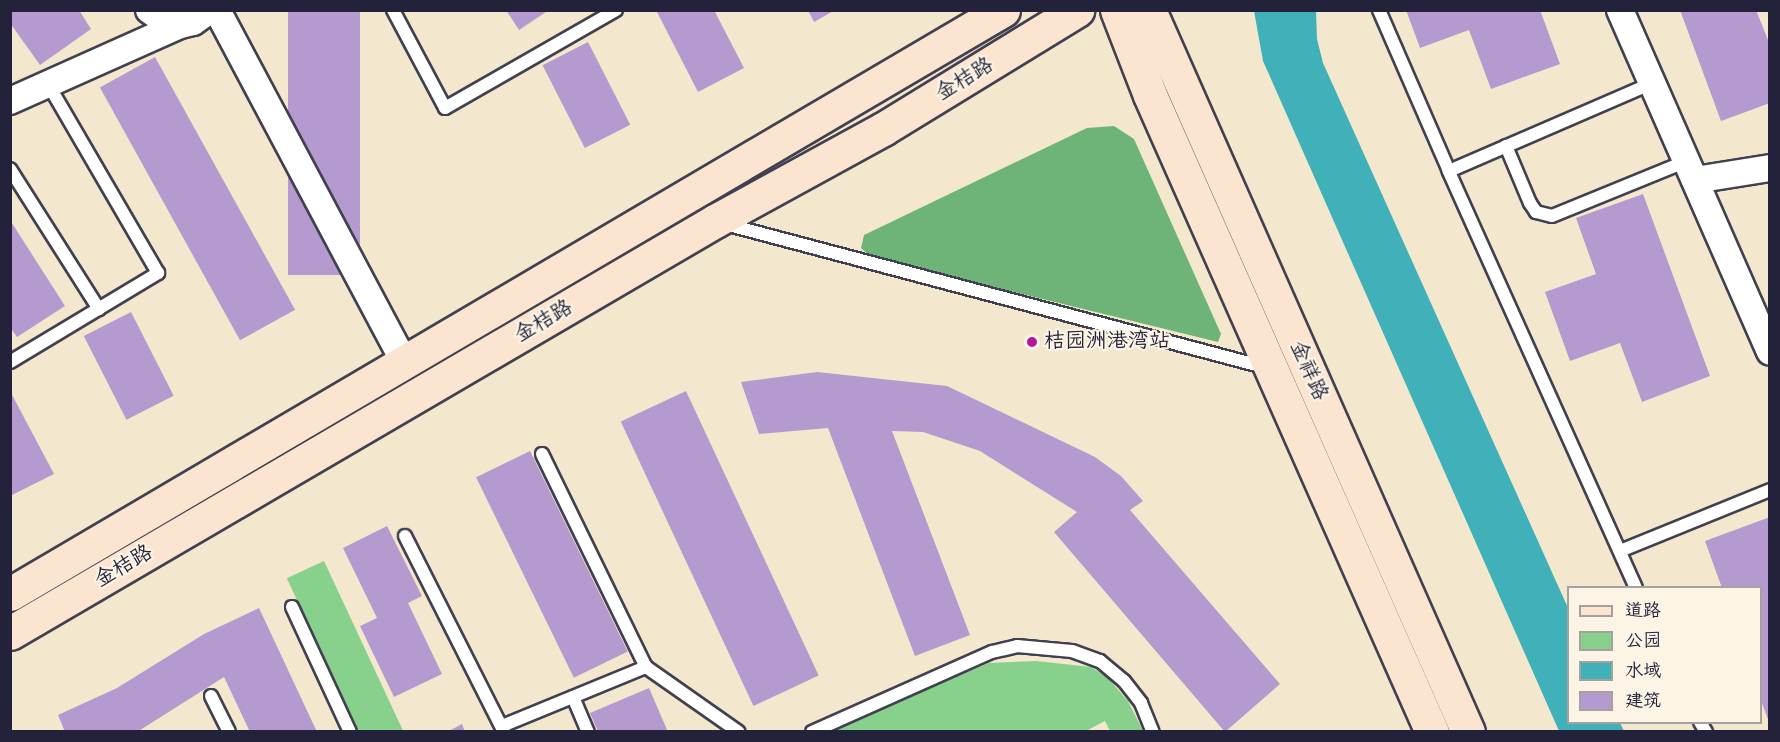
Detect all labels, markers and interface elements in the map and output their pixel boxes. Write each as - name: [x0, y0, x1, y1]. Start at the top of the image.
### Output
- street label: 金桔路: [932, 53, 998, 107]
- street label: 金桔路: [510, 295, 578, 349]
- place label: 桔园洲港湾站: [1044, 329, 1170, 355]
- marker: 桔园洲港湾站: [1025, 335, 1039, 349]
- street label: 金祥路: [1284, 337, 1332, 405]
- street label: 金桔路: [90, 540, 158, 594]
- legend: [1567, 586, 1762, 724]
- text: 道路: [1625, 599, 1661, 625]
- text: 公园: [1625, 629, 1661, 655]
- text: 水域: [1625, 659, 1661, 685]
- text: 建筑: [1625, 689, 1661, 715]

